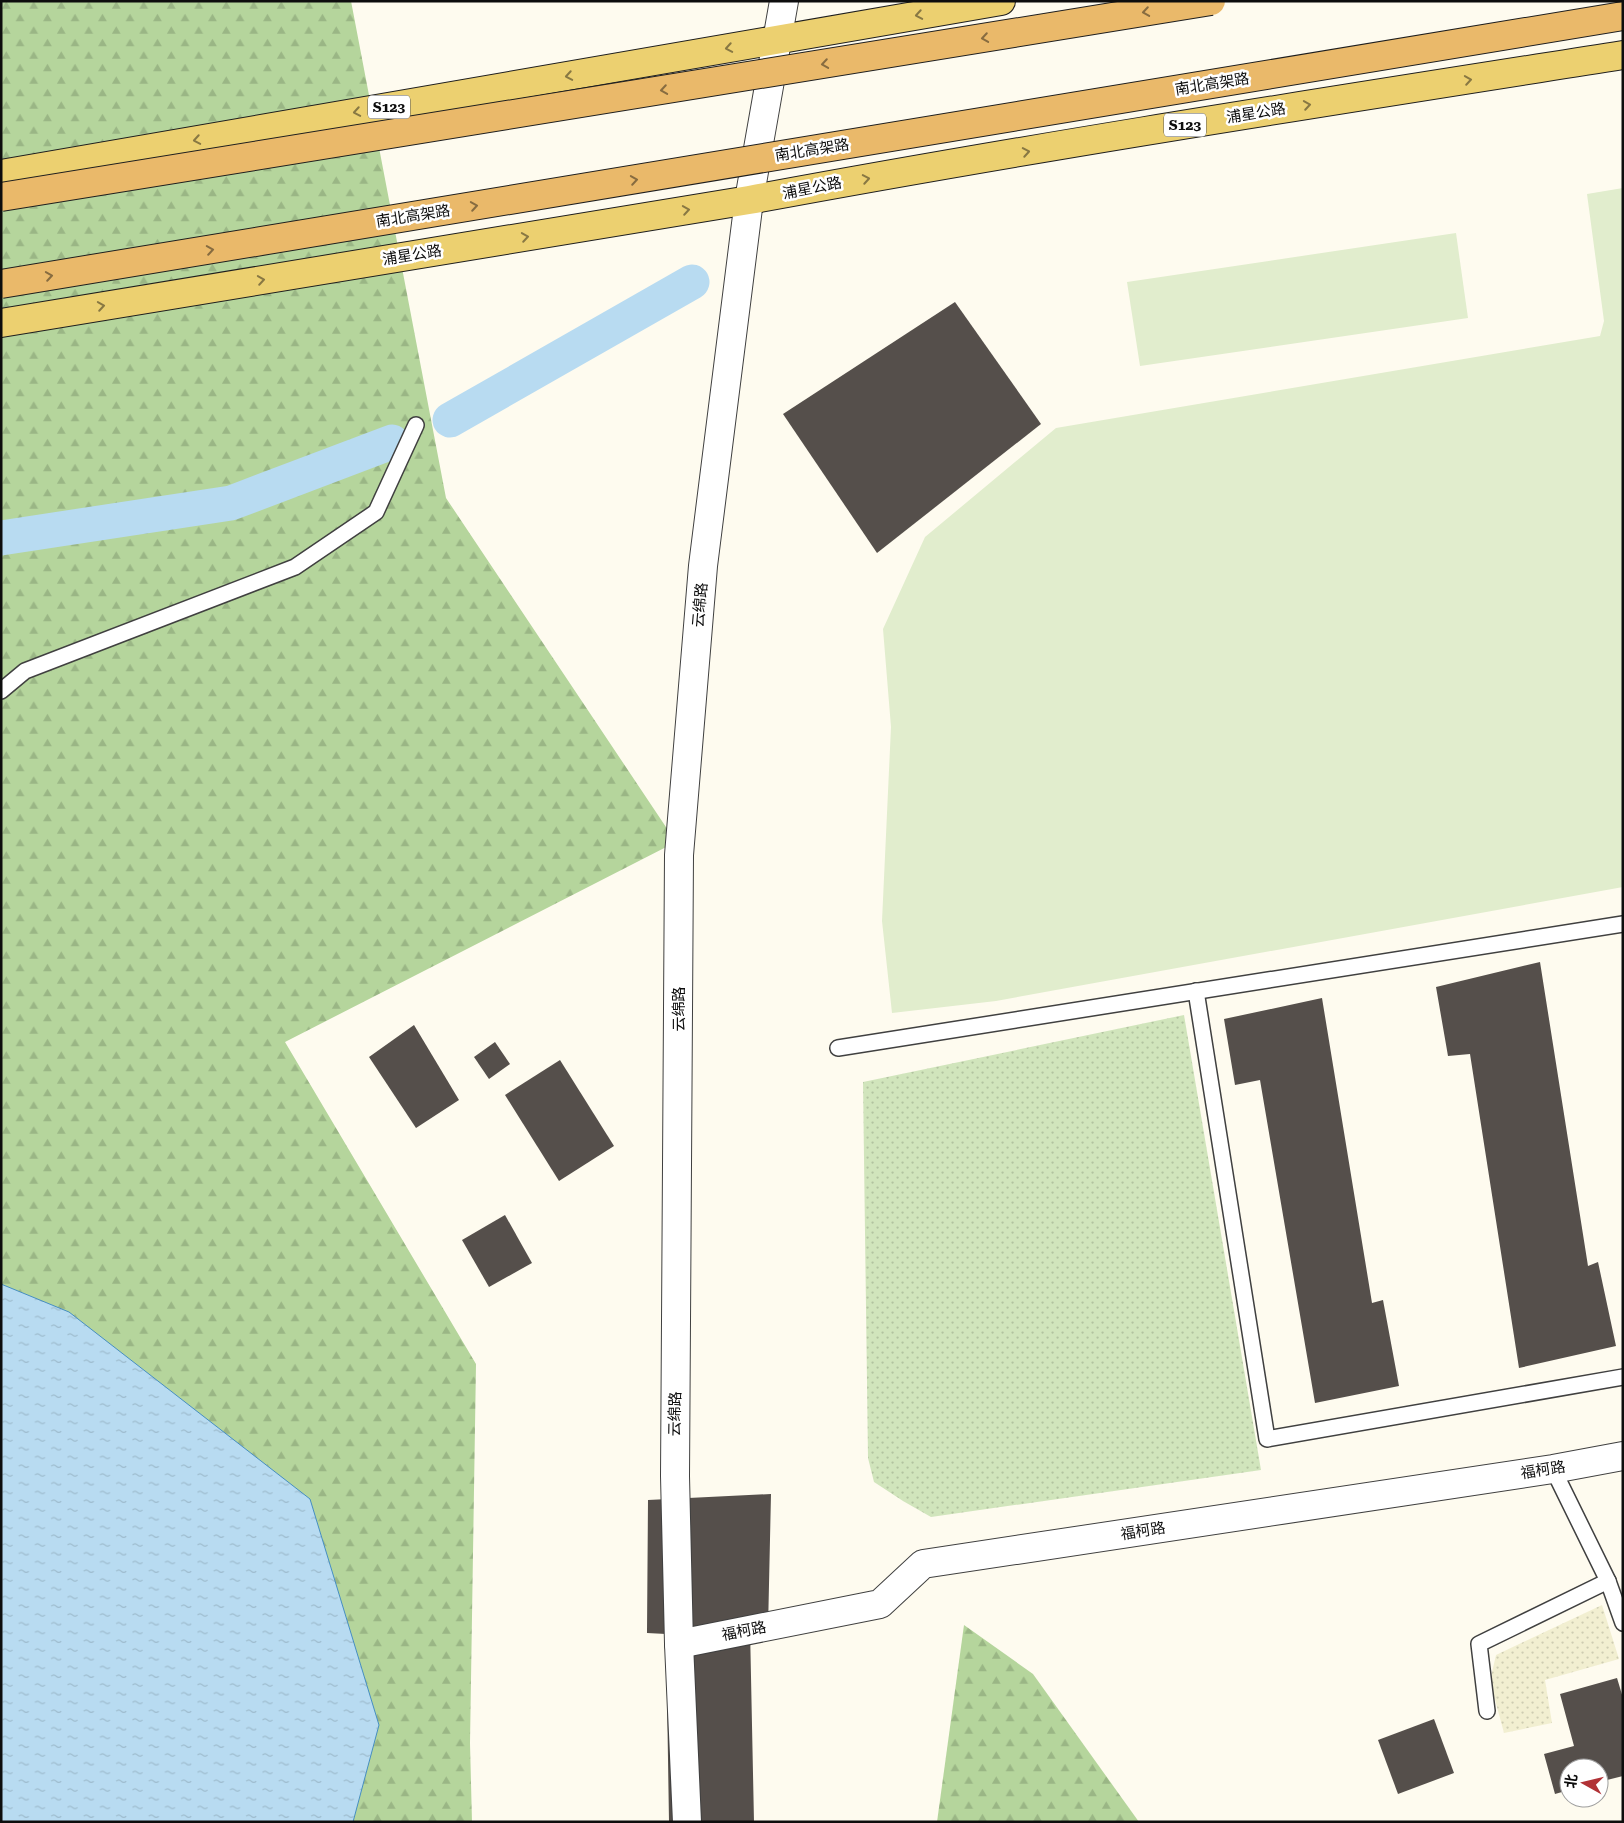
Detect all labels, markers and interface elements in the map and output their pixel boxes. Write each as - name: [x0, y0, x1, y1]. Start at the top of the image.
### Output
- one-way arrow: [1141, 6, 1150, 16]
- one-way arrow: [914, 10, 923, 20]
- one-way arrow: [981, 32, 990, 42]
- one-way arrow: [725, 42, 734, 52]
- one-way arrow: [820, 58, 829, 68]
- street label: 南北高架路: [1174, 69, 1250, 99]
- one-way arrow: [565, 70, 573, 80]
- one-way arrow: [1463, 75, 1472, 85]
- one-way arrow: [660, 84, 669, 94]
- road number: S123: [368, 95, 410, 118]
- street label: 浦星公路: [1225, 99, 1287, 127]
- one-way arrow: [1304, 100, 1312, 111]
- one-way arrow: [353, 107, 362, 117]
- road number: S123: [1164, 114, 1206, 136]
- one-way arrow: [193, 135, 202, 145]
- street label: 南北高架路: [774, 135, 850, 165]
- one-way arrow: [1022, 147, 1030, 157]
- street label: 浦星公路: [781, 173, 843, 203]
- one-way arrow: [861, 174, 870, 184]
- one-way arrow: [630, 175, 638, 185]
- street label: 南北高架路: [375, 201, 451, 231]
- one-way arrow: [469, 202, 478, 212]
- one-way arrow: [681, 206, 690, 216]
- one-way arrow: [521, 232, 530, 242]
- street label: 浦星公路: [381, 241, 443, 269]
- one-way arrow: [205, 245, 214, 255]
- one-way arrow: [46, 271, 54, 282]
- one-way arrow: [257, 275, 266, 285]
- one-way arrow: [97, 302, 106, 312]
- street label: 云绵路: [689, 582, 711, 628]
- street label: 云绵路: [670, 986, 688, 1032]
- street label: 云绵路: [666, 1391, 684, 1437]
- street label: 福柯路: [1519, 1458, 1567, 1482]
- street label: 福柯路: [1119, 1519, 1167, 1543]
- street label: 福柯路: [720, 1618, 768, 1644]
- north arrow: [1559, 1758, 1609, 1808]
- text: 北: [1562, 1773, 1580, 1789]

